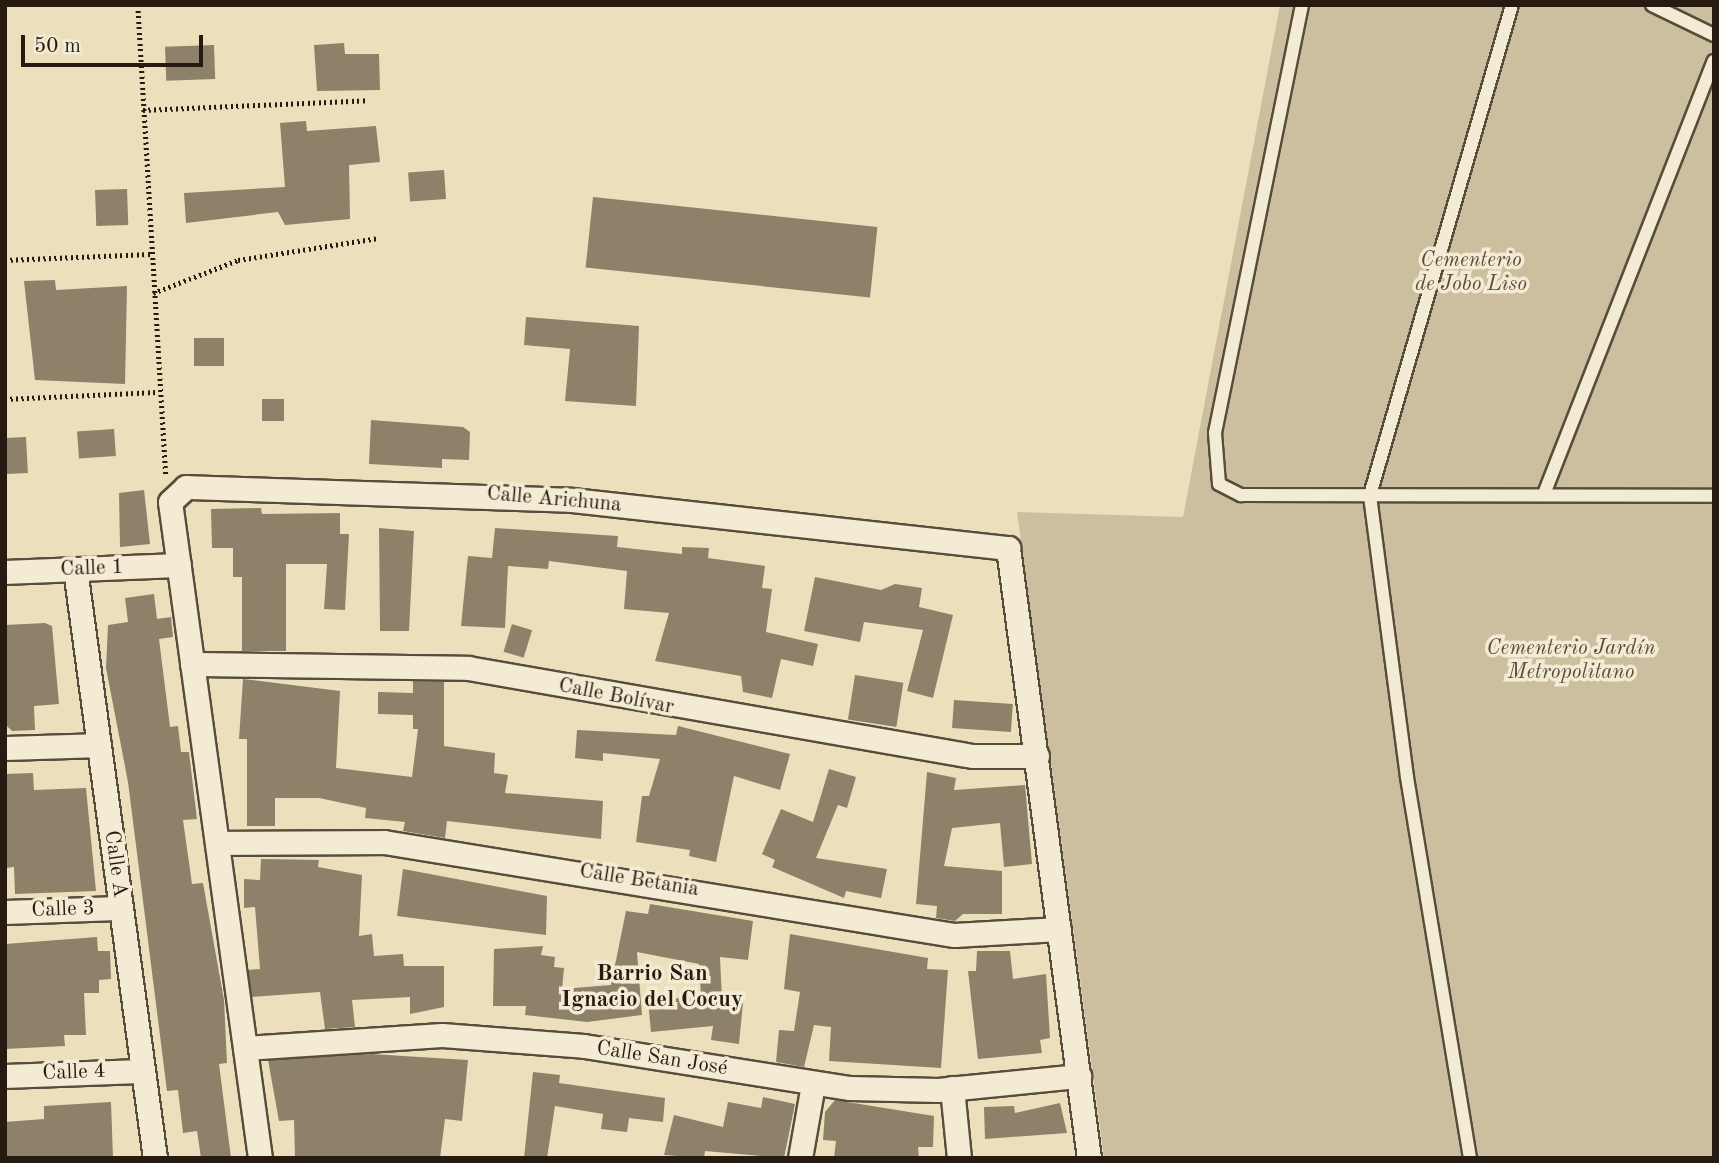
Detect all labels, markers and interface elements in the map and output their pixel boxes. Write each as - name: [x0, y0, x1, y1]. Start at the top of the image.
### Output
- scale bar: [24, 21, 206, 65]
- text: 50 m: [34, 36, 81, 57]
- park label: Cementerio de Jobo Liso: [1415, 248, 1527, 298]
- street label: Calle Arichuna: [486, 482, 622, 518]
- street label: Calle 1: [60, 555, 124, 583]
- park label: Cementerio Jardín Metropolitano: [1487, 636, 1655, 686]
- street label: Calle Bolívar: [556, 673, 676, 721]
- street label: Calle A: [98, 829, 132, 899]
- street label: Calle Betania: [577, 859, 701, 903]
- street label: Calle 3: [31, 896, 95, 924]
- district label: Barrio San Ignacio del Cocuy: [561, 960, 743, 1014]
- street label: Calle San José: [595, 1036, 729, 1082]
- street label: Calle 4: [42, 1059, 106, 1087]

